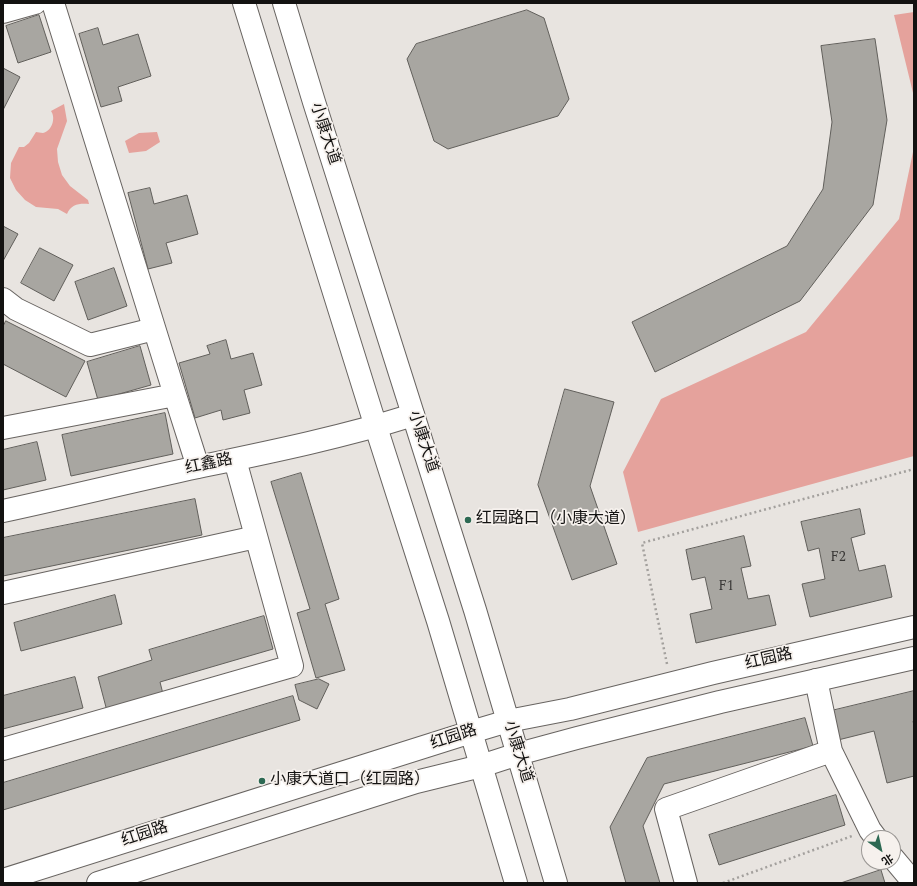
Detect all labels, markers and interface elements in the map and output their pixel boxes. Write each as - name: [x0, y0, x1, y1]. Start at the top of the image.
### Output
- street label: 小康大道: [305, 101, 343, 167]
- street label: 小康大道: [403, 409, 441, 475]
- street label: 红鑫路: [184, 451, 234, 479]
- place label: 红园路口（小康大道）: [476, 510, 636, 530]
- marker: 红园路口（小康大道）: [463, 515, 473, 525]
- house number: F2: [830, 550, 846, 566]
- house number: F1: [718, 579, 734, 595]
- street label: 红园路: [743, 645, 795, 675]
- street label: 小康大道: [498, 719, 536, 785]
- street label: 红园路: [428, 721, 480, 755]
- place label: 小康大道口（红园路）: [270, 771, 430, 791]
- marker: 小康大道口（红园路）: [257, 776, 267, 786]
- street label: 红园路: [119, 818, 171, 852]
- north arrow: [861, 830, 901, 870]
- text: 北: [878, 849, 897, 870]

